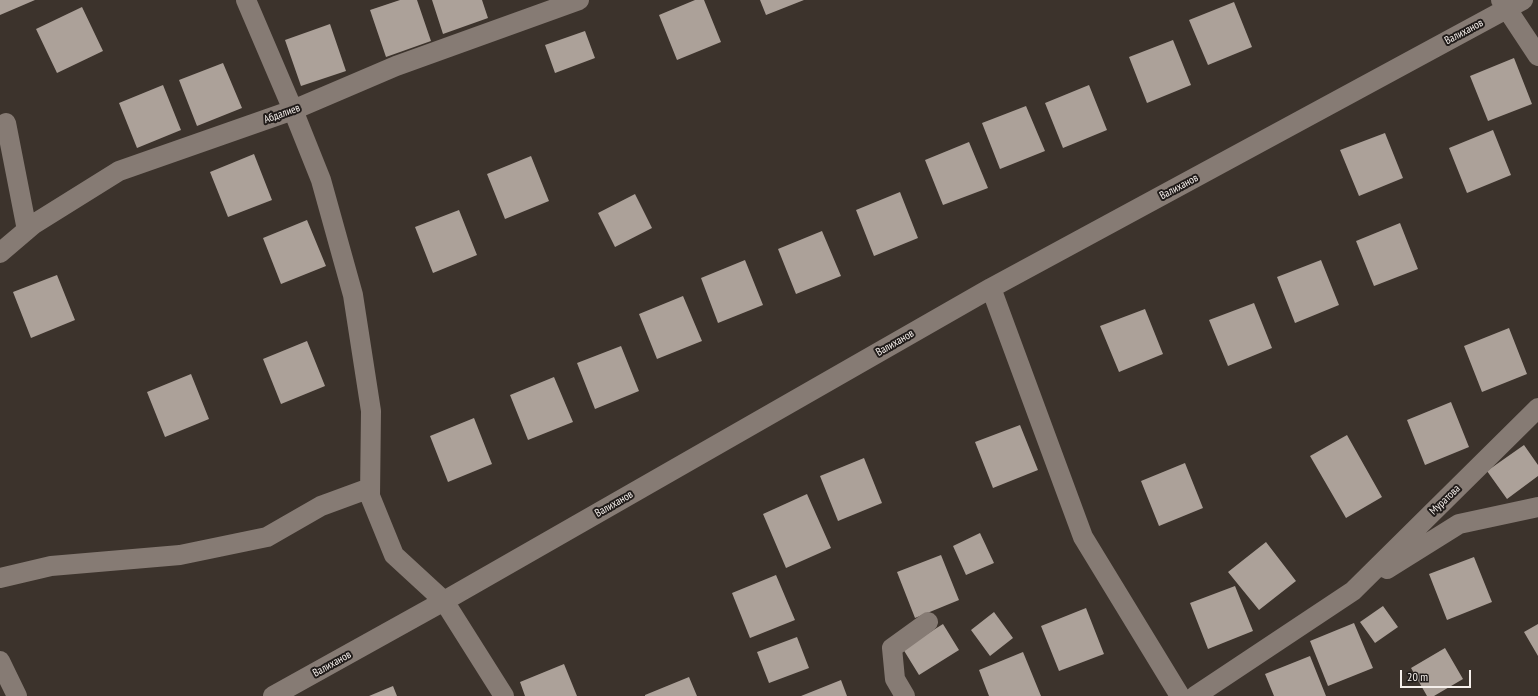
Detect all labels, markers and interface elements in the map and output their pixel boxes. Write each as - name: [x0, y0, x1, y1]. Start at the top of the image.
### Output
- street label: Валиханов: [1442, 16, 1486, 48]
- street label: Абдалиев: [262, 101, 302, 127]
- street label: Валиханов: [1157, 171, 1201, 203]
- street label: Валиханов: [874, 327, 916, 359]
- street label: Муратова: [1427, 482, 1463, 518]
- street label: Валиханов: [593, 488, 635, 520]
- street label: Валиханов: [311, 648, 353, 680]
- scale bar: [1402, 662, 1473, 688]
- text: 20 m: [1407, 669, 1428, 684]

